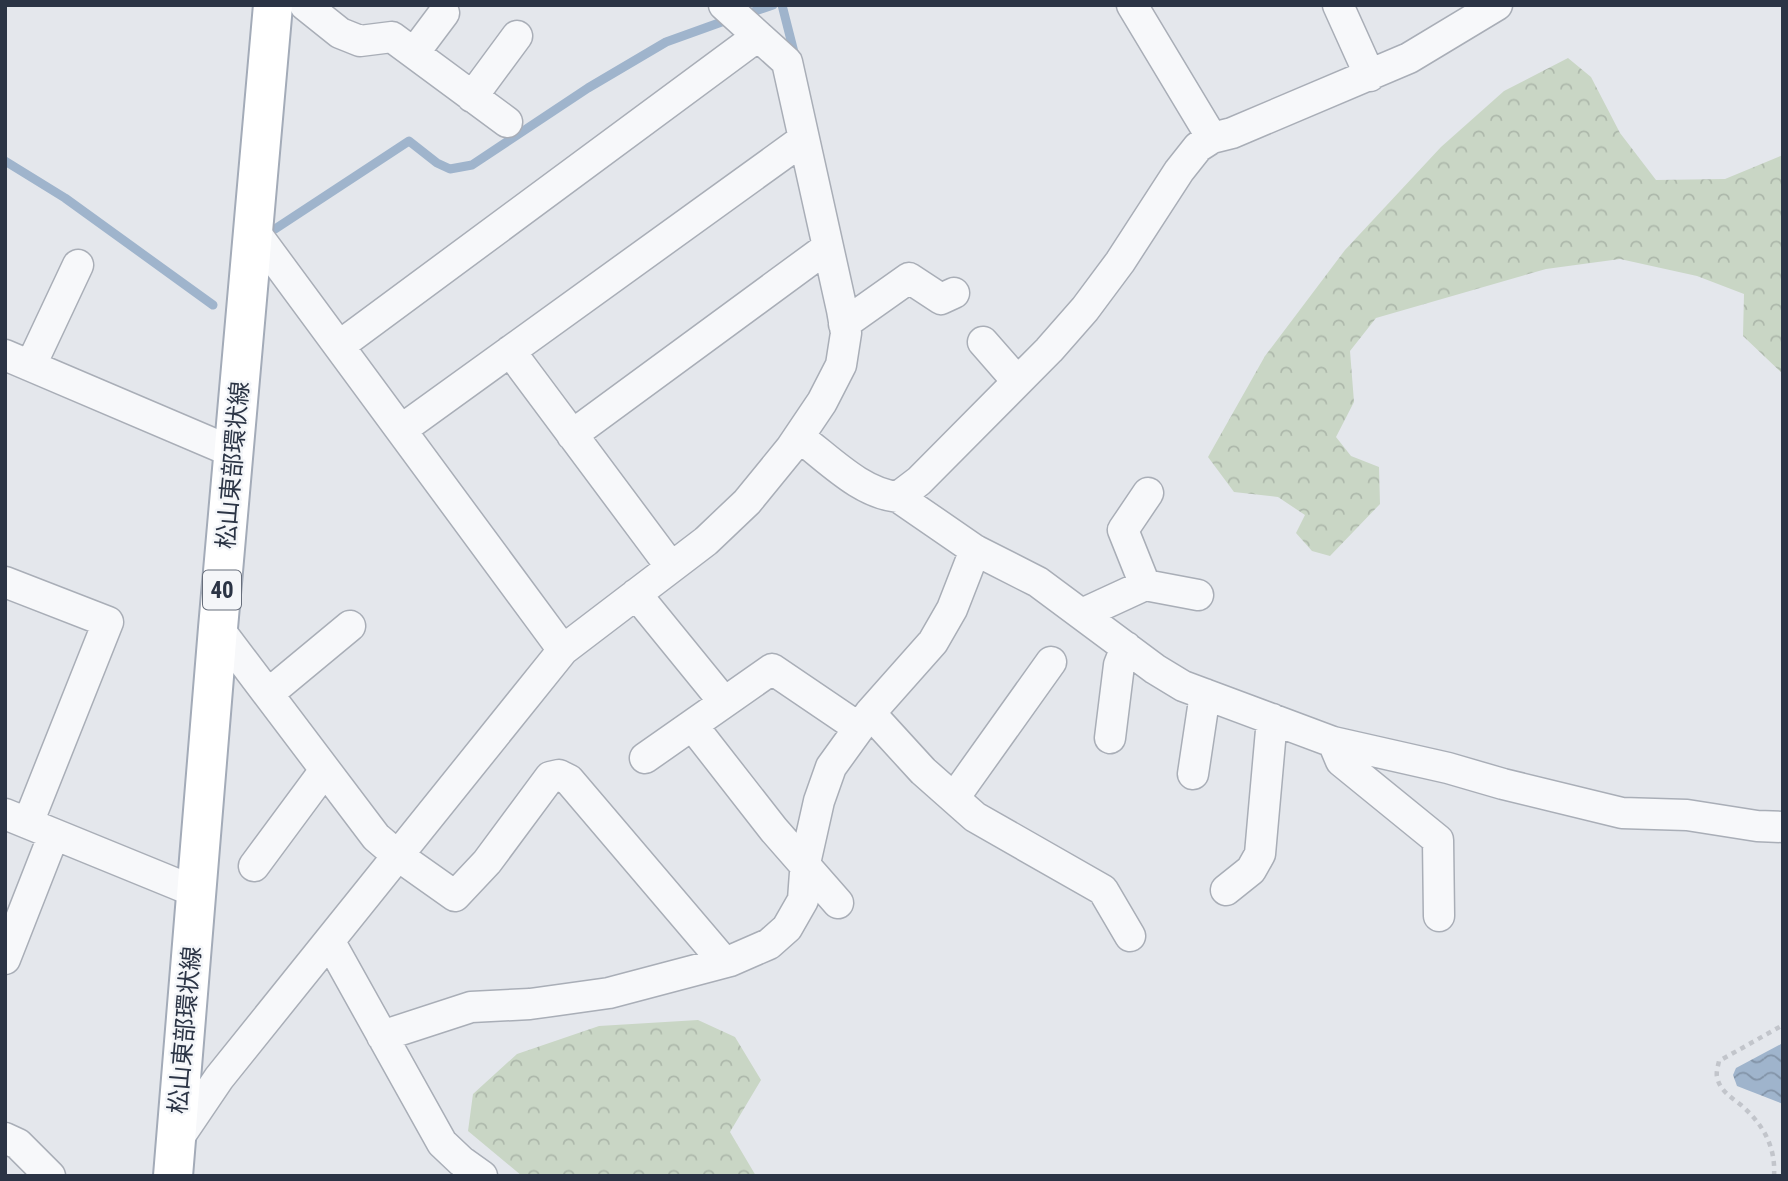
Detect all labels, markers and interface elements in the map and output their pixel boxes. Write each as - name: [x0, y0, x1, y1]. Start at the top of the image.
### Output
- street label: 松山東部環状線: [212, 380, 254, 550]
- road number: 40: [203, 570, 241, 610]
- street label: 松山東部環状線: [164, 945, 206, 1115]

